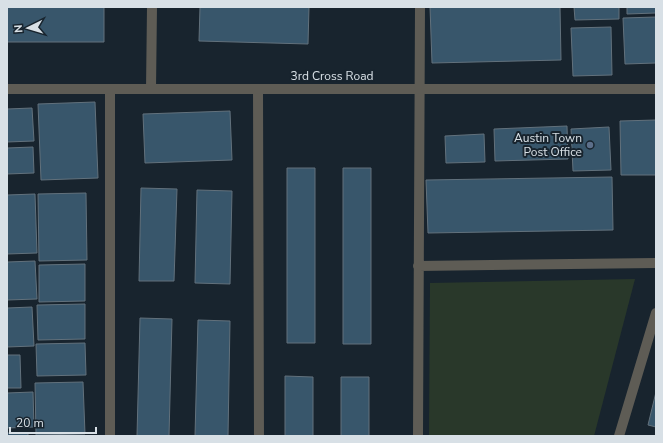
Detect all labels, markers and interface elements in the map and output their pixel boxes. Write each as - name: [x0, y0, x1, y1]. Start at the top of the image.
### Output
- north arrow: [8, 8, 48, 48]
- text: N: [11, 24, 26, 34]
- street label: 3rd Cross Road: [290, 68, 374, 84]
- place label: Austin Town Post Office: [514, 130, 582, 160]
- marker: Austin Town Post Office: [585, 140, 595, 150]
- scale bar: [10, 409, 96, 435]
- text: 20 m: [16, 415, 44, 431]

